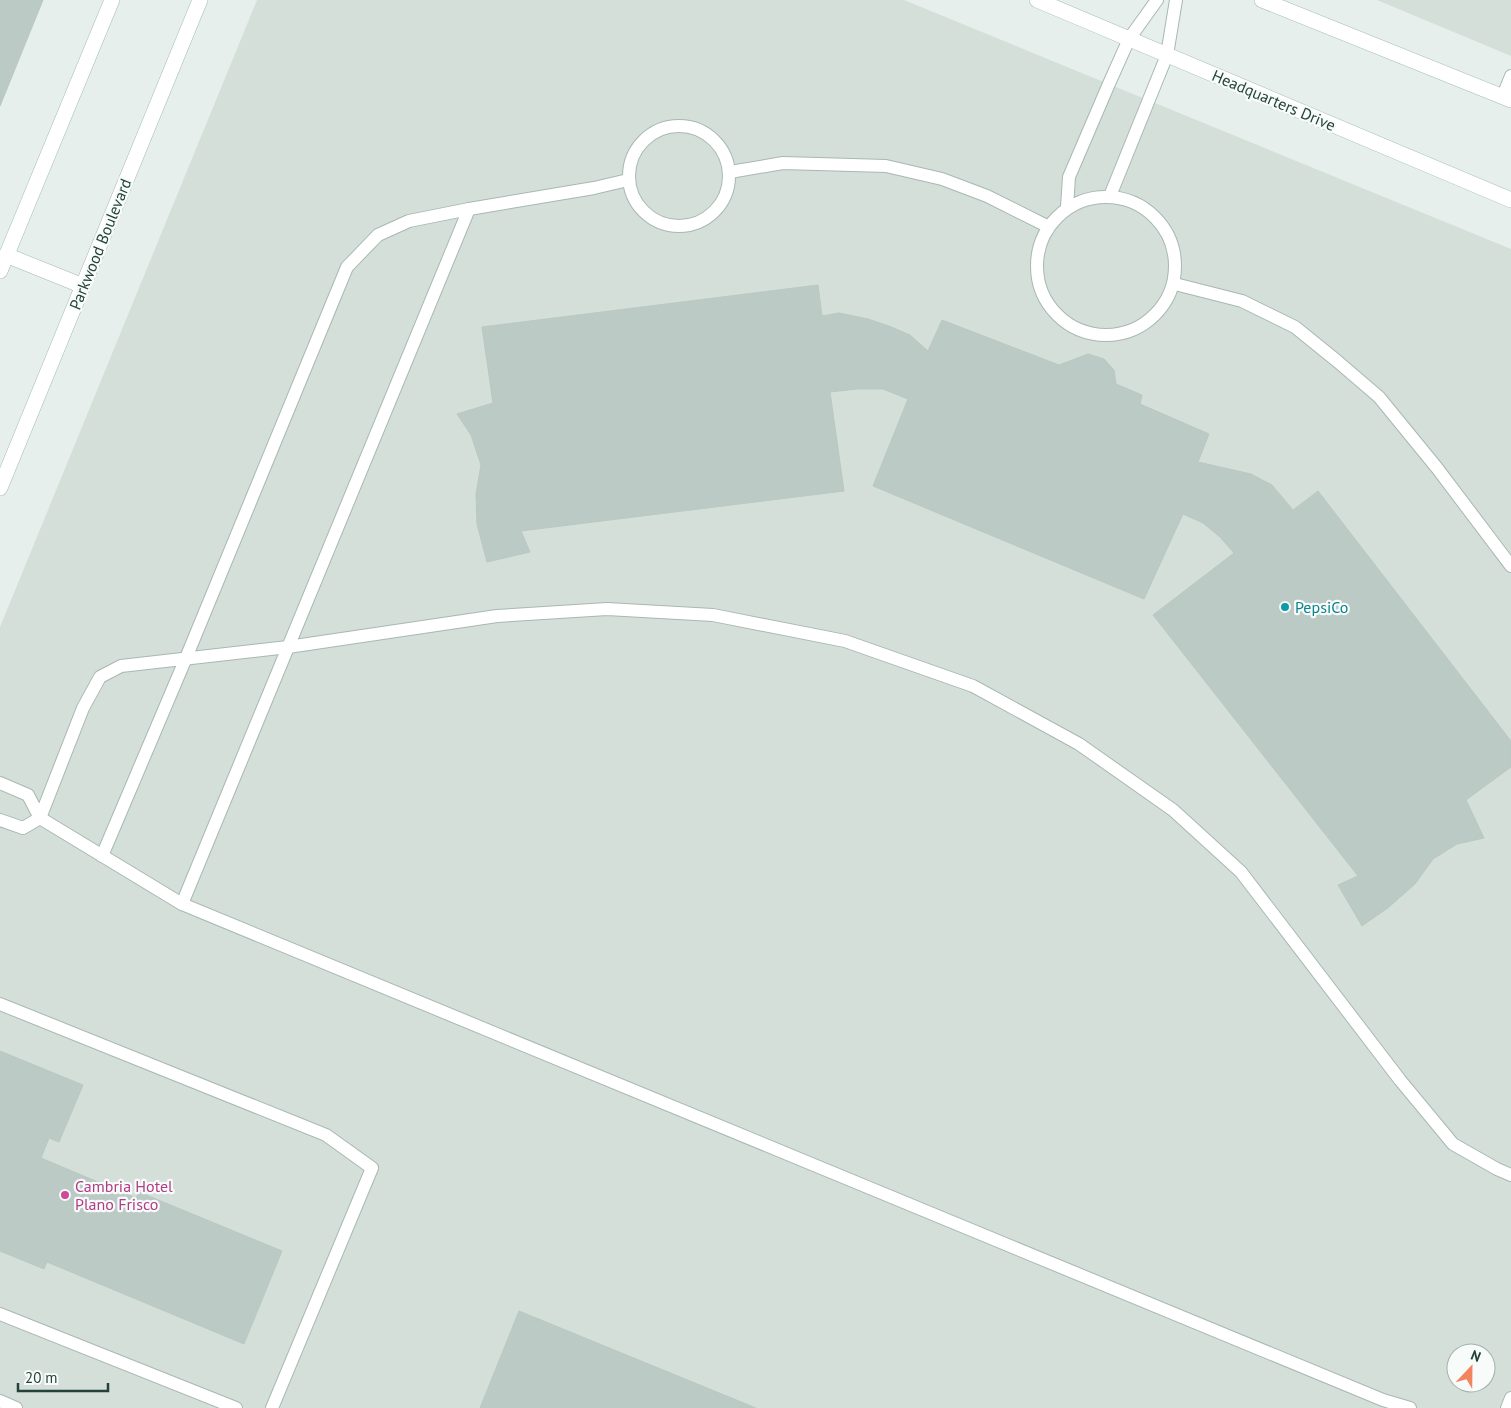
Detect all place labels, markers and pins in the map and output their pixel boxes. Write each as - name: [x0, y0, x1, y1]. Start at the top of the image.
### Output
- place label: PepsiCo: [1295, 597, 1348, 617]
- marker: PepsiCo: [1279, 601, 1291, 613]
- place label: Cambria Hotel Plano Frisco: [75, 1176, 173, 1214]
- marker: Cambria Hotel Plano Frisco: [59, 1189, 71, 1201]

